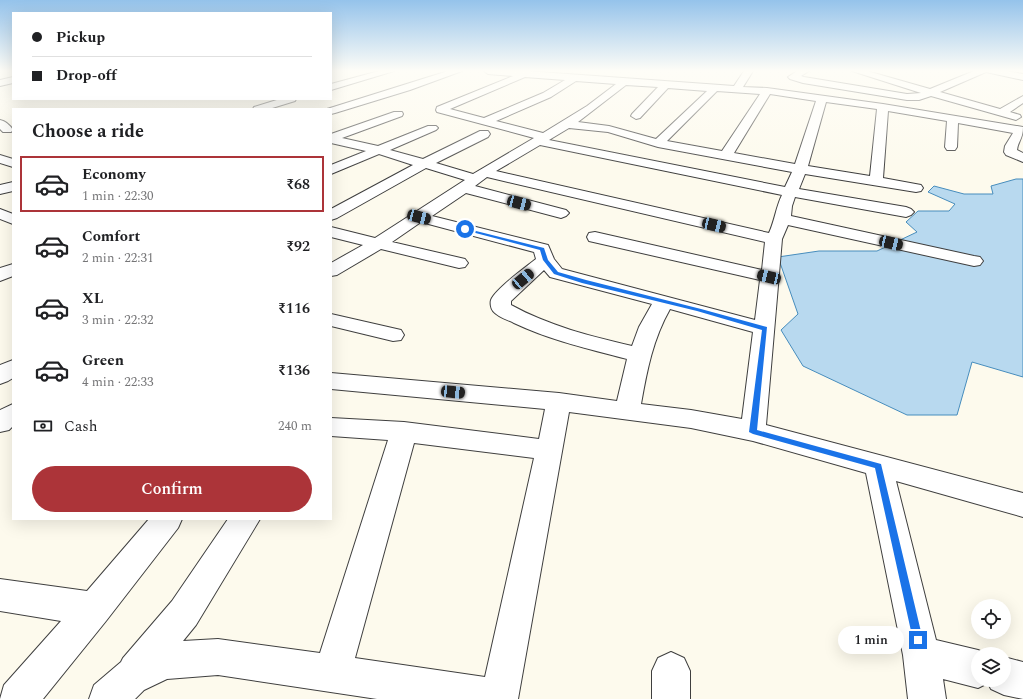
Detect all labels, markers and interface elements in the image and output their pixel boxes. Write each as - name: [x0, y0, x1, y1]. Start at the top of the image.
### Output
- text: Pickup: [56, 26, 105, 49]
- text: Drop-off: [56, 64, 117, 87]
- text: Choose a ride: [32, 118, 144, 145]
- text: Economy: [82, 163, 146, 186]
- icon: car: [34, 166, 70, 202]
- text: ₹68: [286, 173, 310, 196]
- text: 1 min · 22:30: [82, 186, 154, 206]
- car: [506, 194, 532, 212]
- car: [406, 208, 432, 226]
- car: [701, 216, 727, 234]
- route start: [456, 220, 474, 238]
- text: Comfort: [82, 225, 140, 248]
- icon: car: [34, 228, 70, 264]
- car: [878, 234, 904, 252]
- text: ₹92: [286, 235, 310, 258]
- text: 2 min · 22:31: [82, 248, 154, 268]
- car: [510, 267, 536, 291]
- car: [756, 268, 782, 286]
- text: XL: [82, 287, 103, 310]
- icon: car: [34, 290, 70, 326]
- text: ₹116: [278, 297, 310, 320]
- text: 3 min · 22:32: [82, 310, 154, 330]
- text: Green: [82, 349, 124, 372]
- icon: car: [34, 352, 70, 388]
- text: ₹136: [278, 359, 310, 382]
- text: 4 min · 22:33: [82, 372, 154, 392]
- car: [440, 385, 466, 399]
- icon: cash: [32, 415, 54, 437]
- text: Cash: [64, 415, 97, 438]
- text: 240 m: [278, 416, 312, 436]
- button: Confirm: [32, 466, 312, 512]
- map controls: [971, 599, 1011, 687]
- button: locate: [971, 599, 1011, 639]
- callout: 1 min: [838, 626, 904, 654]
- text: 1 min: [854, 630, 888, 650]
- route end: [909, 631, 927, 649]
- button: layers: [971, 647, 1011, 687]

